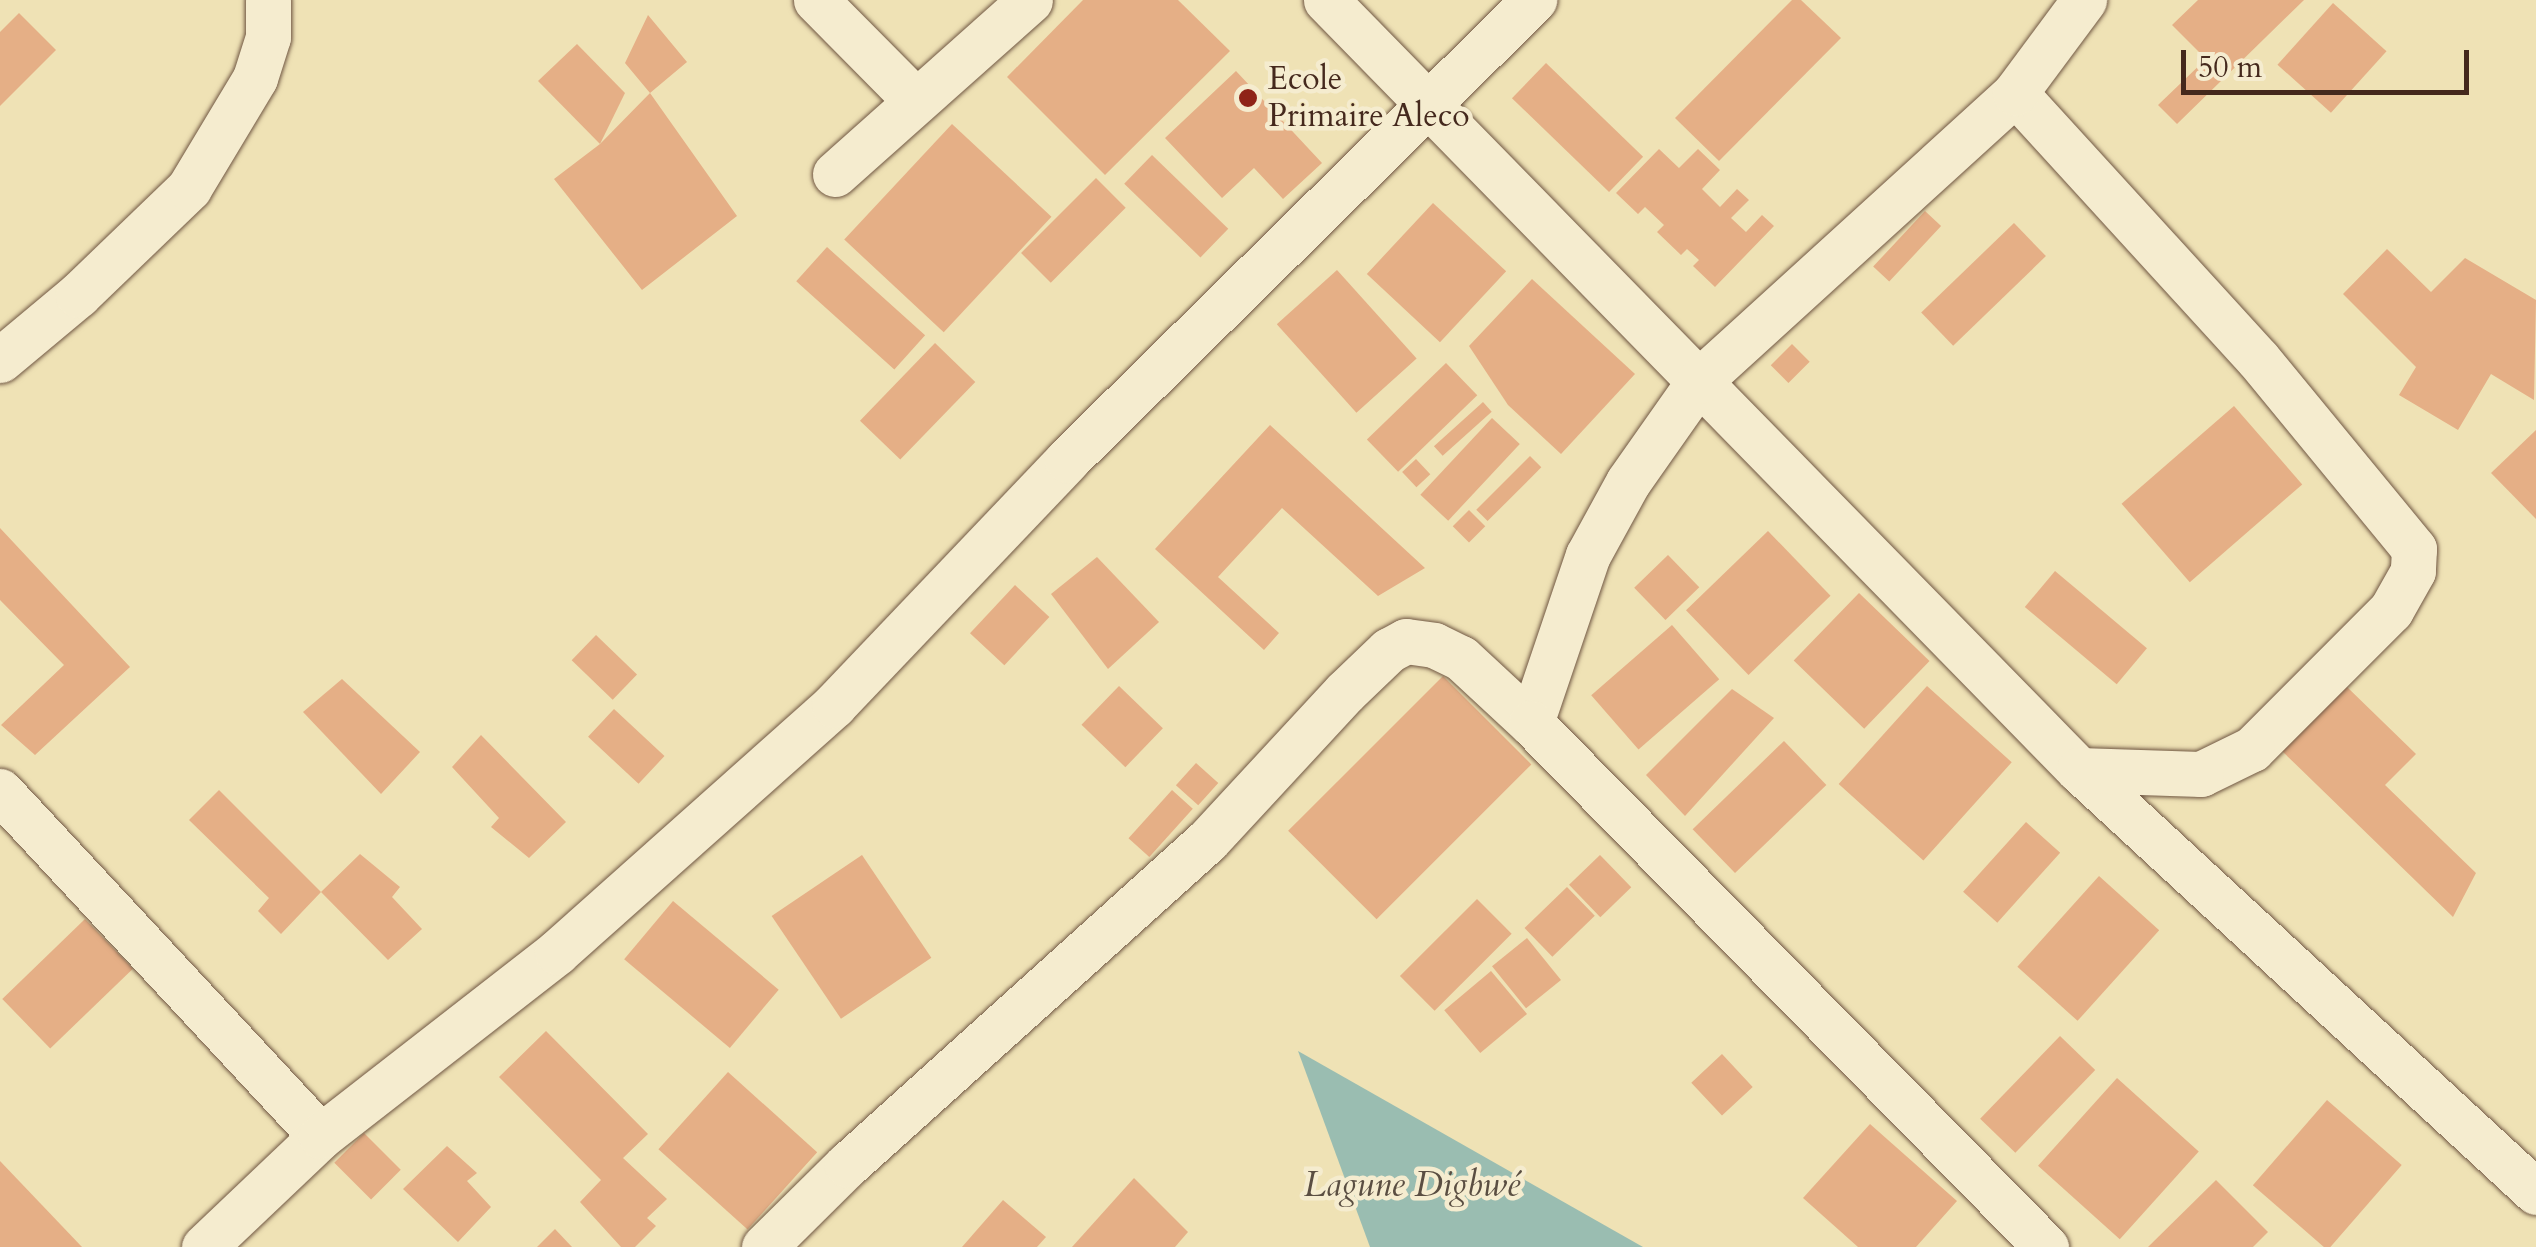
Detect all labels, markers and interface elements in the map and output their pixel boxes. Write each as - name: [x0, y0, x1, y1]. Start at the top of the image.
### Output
- scale bar: [2186, 30, 2474, 92]
- text: 50 m: [2198, 47, 2262, 88]
- place label: Ecole Primaire Aleco: [1268, 61, 1470, 136]
- marker: Ecole Primaire Aleco: [1237, 87, 1259, 109]
- water label: Lagune Digbwé: [1304, 1164, 1520, 1206]

